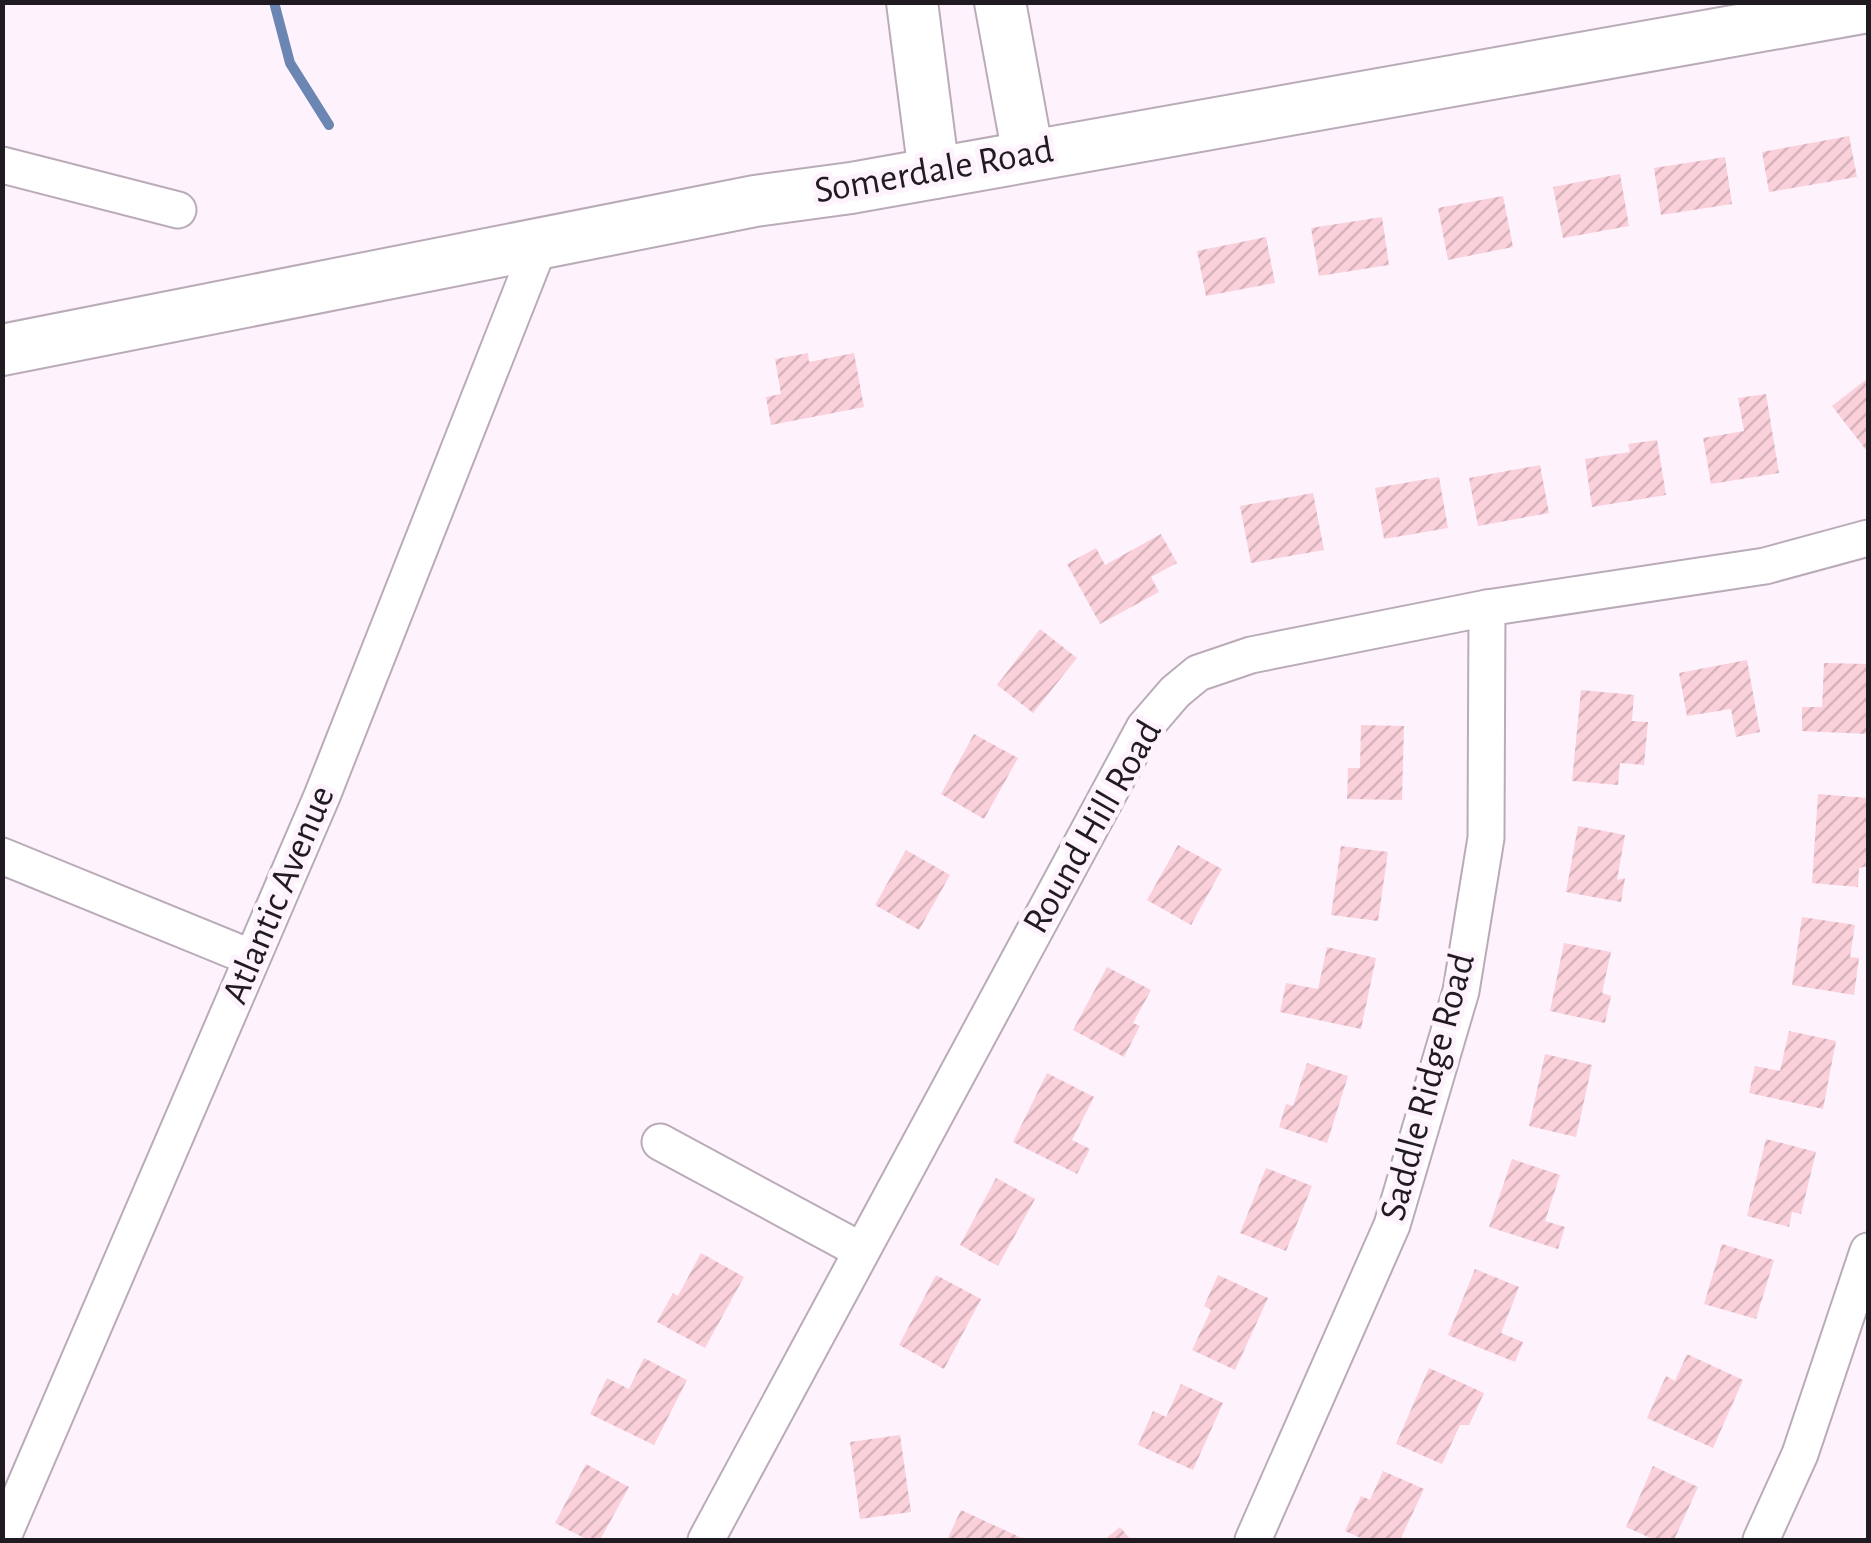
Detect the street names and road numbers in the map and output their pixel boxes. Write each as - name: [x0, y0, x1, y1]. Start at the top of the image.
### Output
- street label: Somerdale Road: [812, 131, 1056, 211]
- street label: Round Hill Road: [1017, 714, 1169, 940]
- street label: Atlantic Avenue: [216, 781, 342, 1009]
- street label: Saddle Ridge Road: [1374, 949, 1482, 1225]

